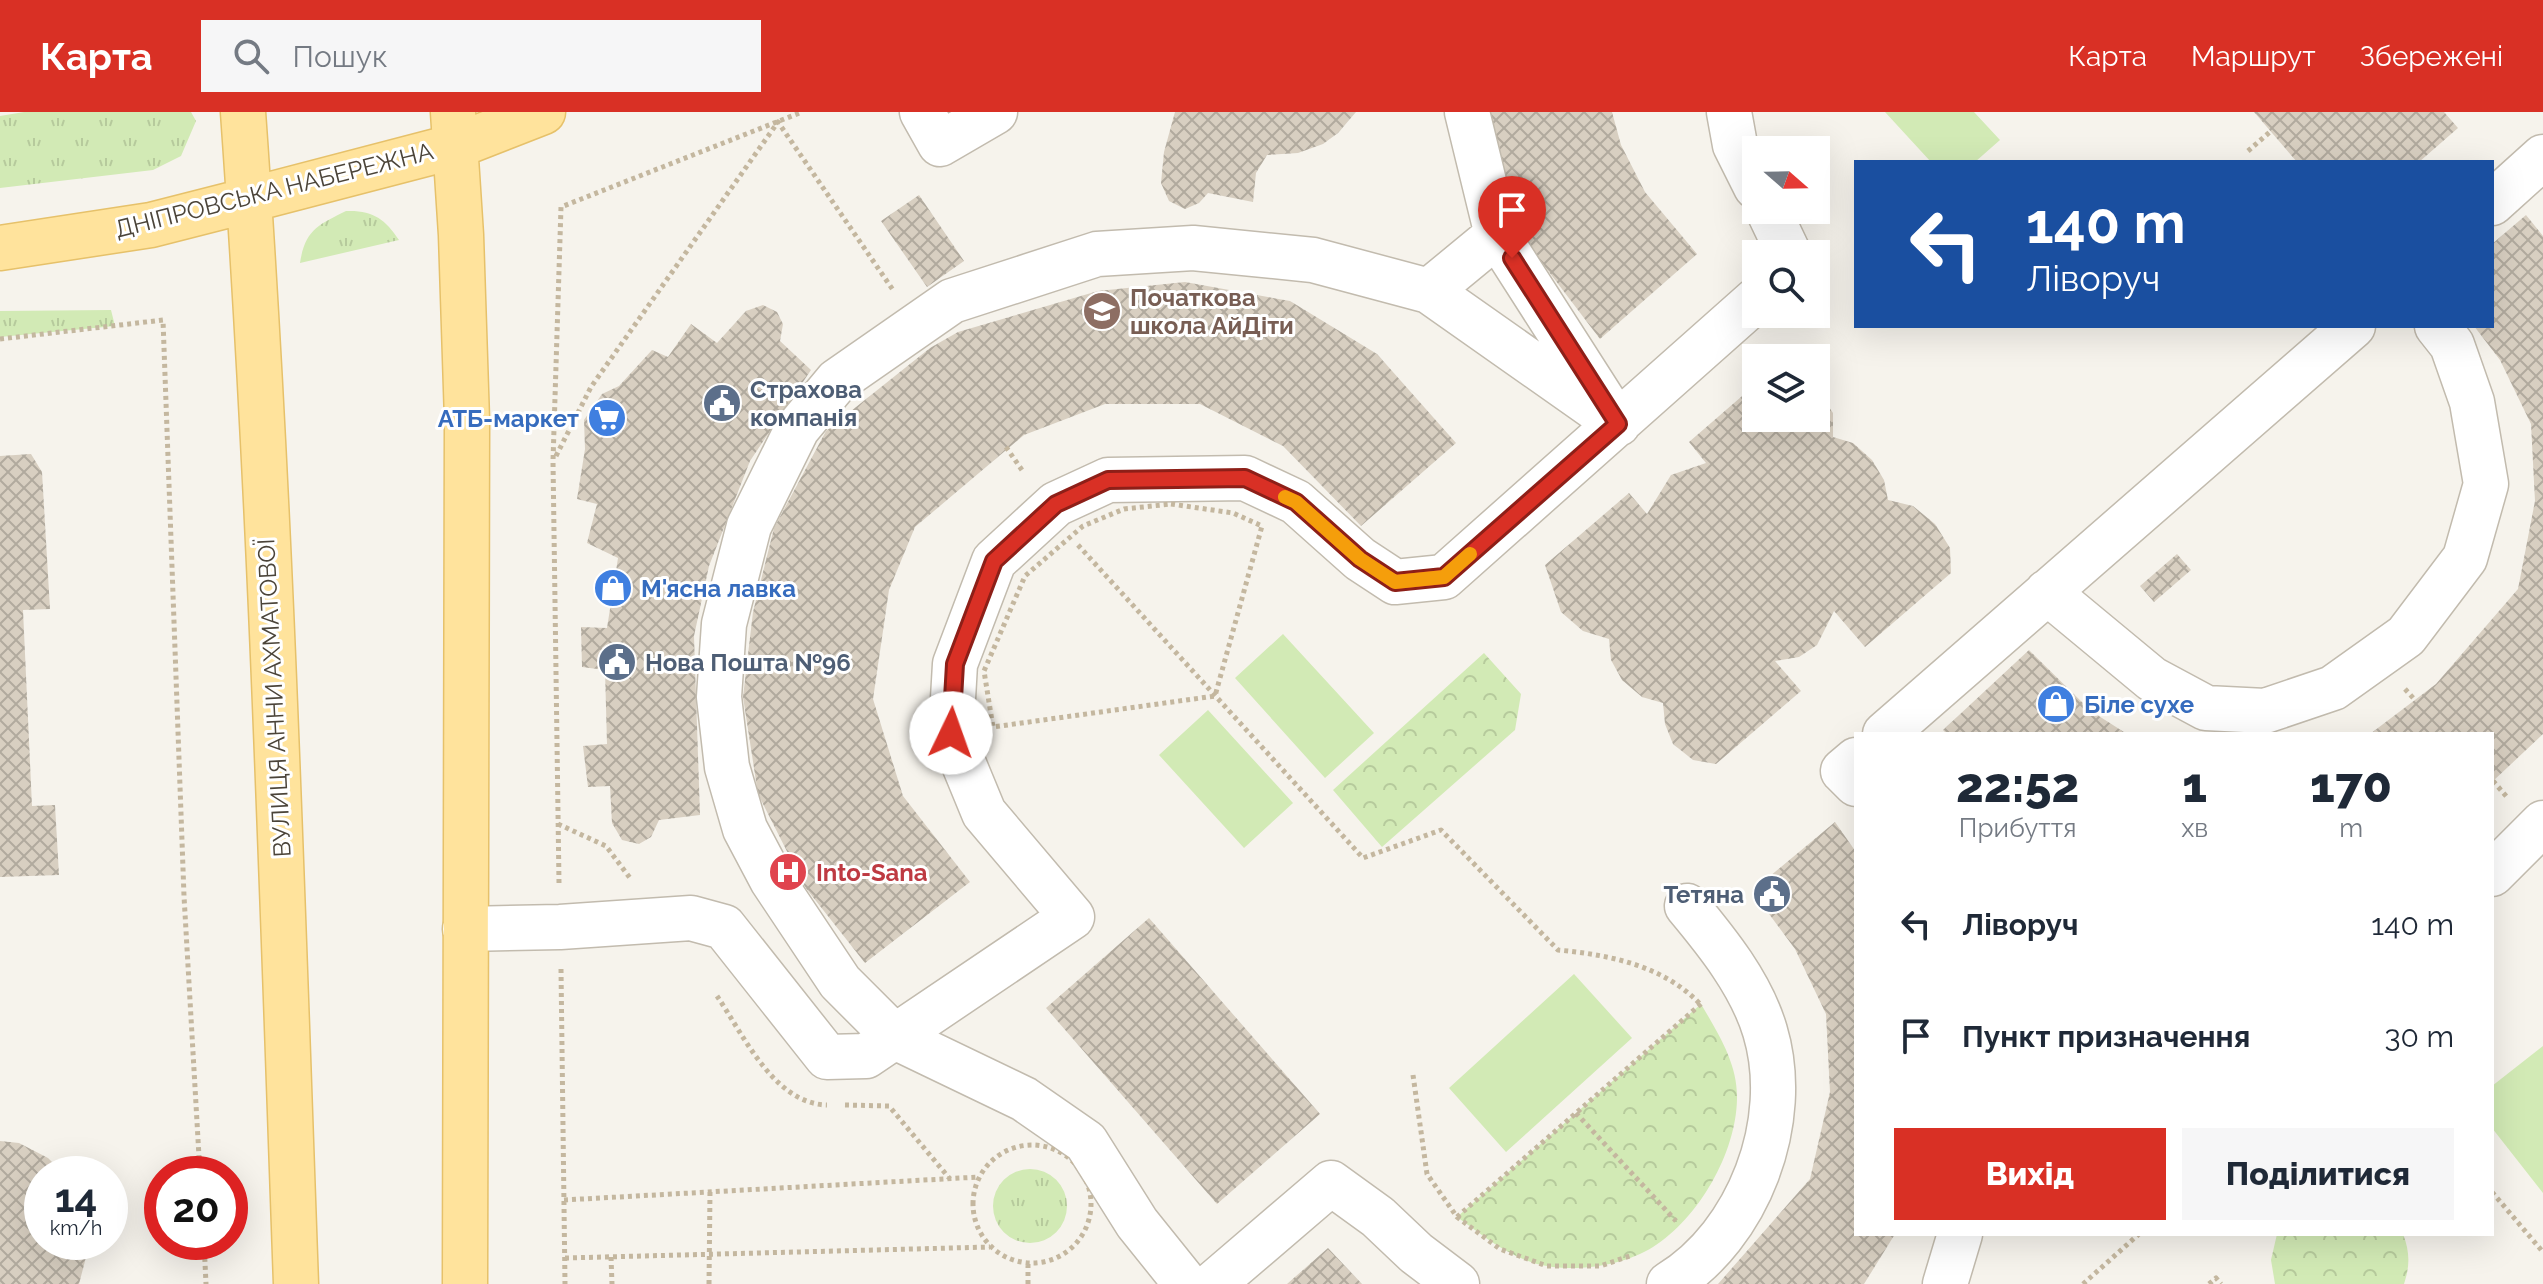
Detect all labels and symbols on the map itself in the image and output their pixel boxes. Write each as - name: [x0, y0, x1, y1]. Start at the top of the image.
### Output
- street label: ДНІПРОВСЬКА НАБЕРЕЖНА: [112, 136, 436, 244]
- north arrow: [1742, 136, 1830, 224]
- pin: [1478, 176, 1546, 258]
- place label: Початкова школа АйДіти: [1130, 283, 1294, 340]
- school or university icon: Початкова школа АйДіти: [1081, 290, 1123, 332]
- place label: Страхова компанія: [750, 375, 862, 432]
- public building icon: Страхова компанія: [701, 382, 743, 424]
- supermarket icon: АТБ-маркет: [586, 397, 628, 439]
- place label: АТБ-маркет: [438, 404, 579, 433]
- street label: ВУЛИЦЯ АННИ АХМАТОВОЇ: [251, 538, 297, 858]
- shop icon: М'ясна лавка: [592, 567, 634, 609]
- place label: М'ясна лавка: [641, 574, 796, 603]
- public building icon: Нова Пошта №96: [596, 641, 638, 683]
- place label: Нова Пошта №96: [645, 648, 851, 677]
- shop icon: Біле сухе: [2035, 683, 2077, 725]
- place label: Біле сухе: [2084, 690, 2194, 719]
- position arrow: [909, 691, 993, 775]
- hospital icon: Into-Sana: [767, 851, 809, 893]
- place label: Into-Sana: [816, 858, 928, 887]
- public building icon: Тетяна: [1751, 873, 1793, 915]
- place label: Тетяна: [1664, 880, 1744, 909]
- speed limit sign: 20: [144, 1156, 248, 1260]

